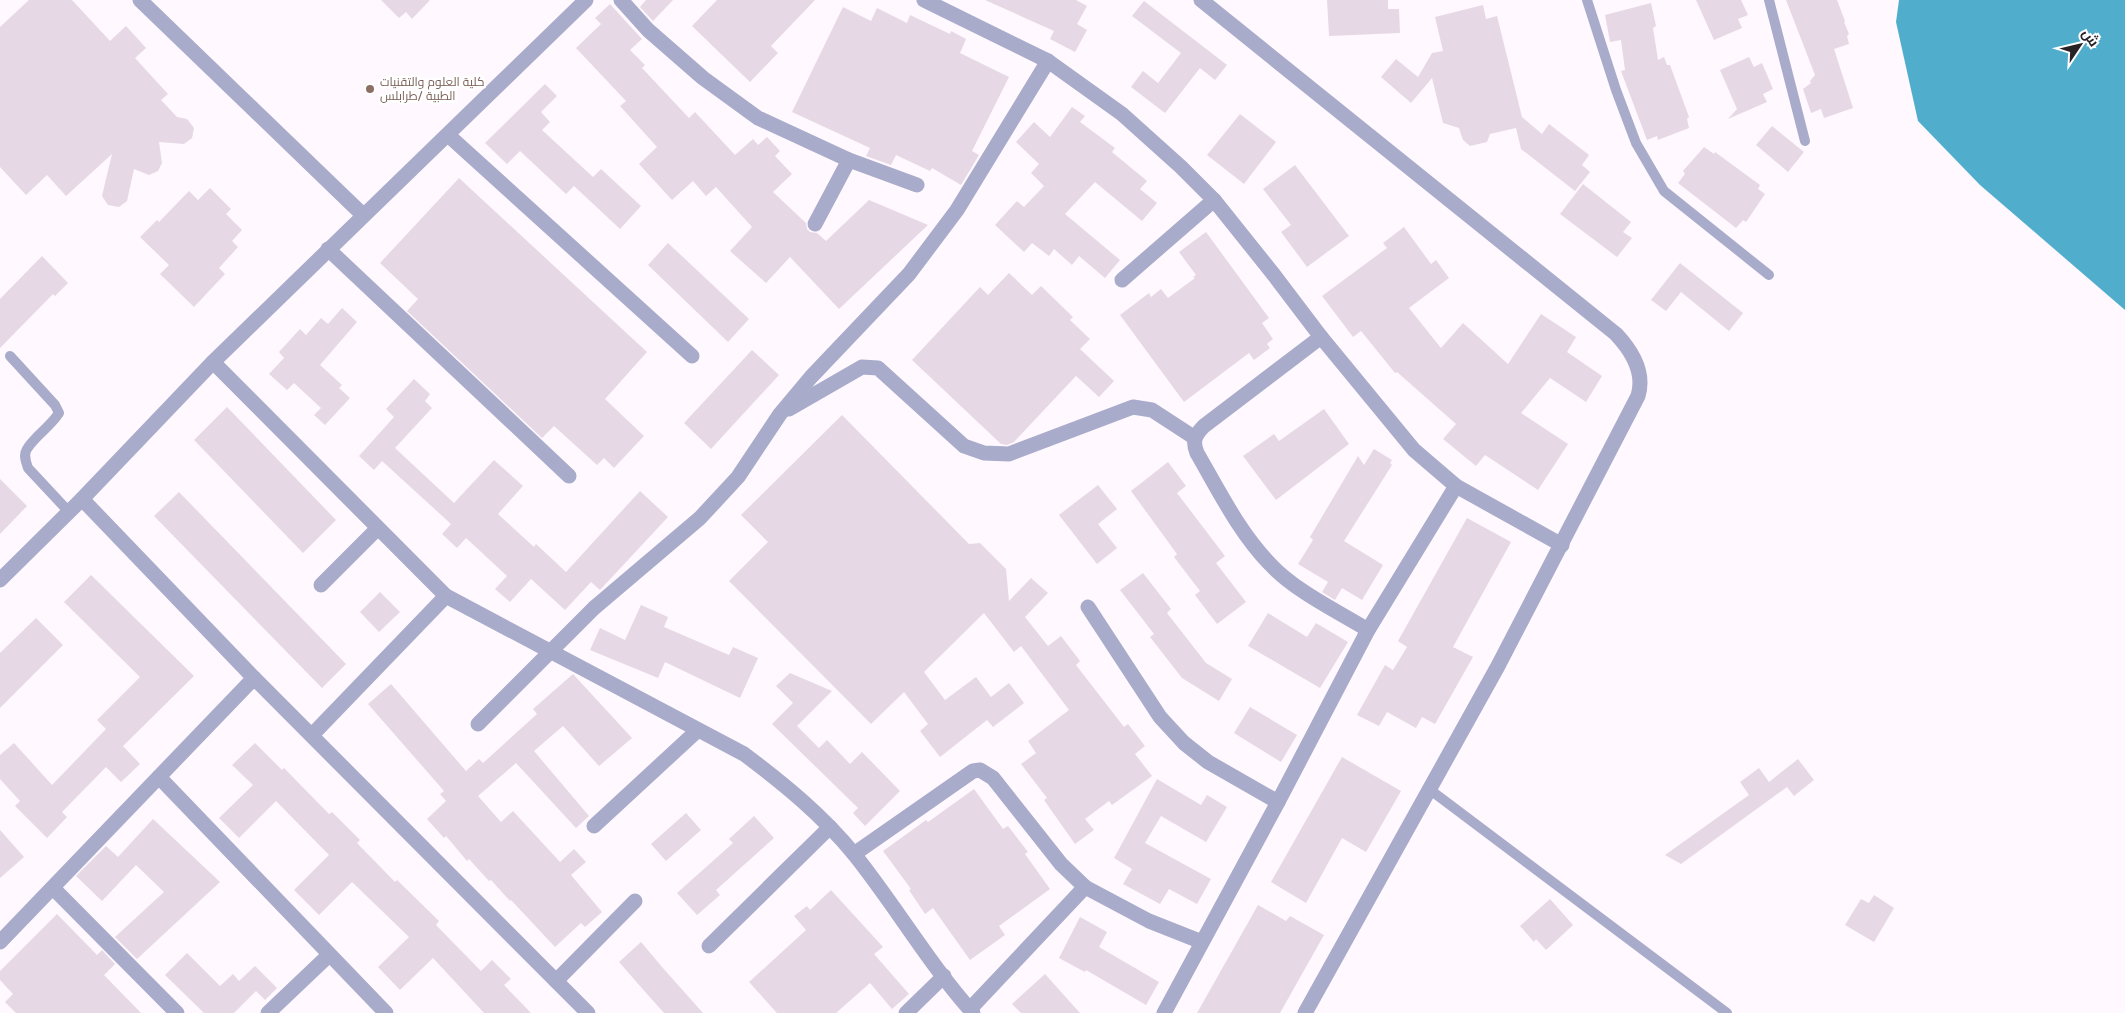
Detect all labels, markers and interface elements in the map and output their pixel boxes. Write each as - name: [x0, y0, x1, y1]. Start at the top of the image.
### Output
- north arrow: [2055, 20, 2105, 70]
- text: ش: [2078, 26, 2102, 50]
- place label: كلية العلوم والتقنيات الطبية /طرابلس: [380, 75, 485, 103]
- marker: كلية العلوم والتقنيات الطبية /طرابلس: [364, 83, 376, 95]

